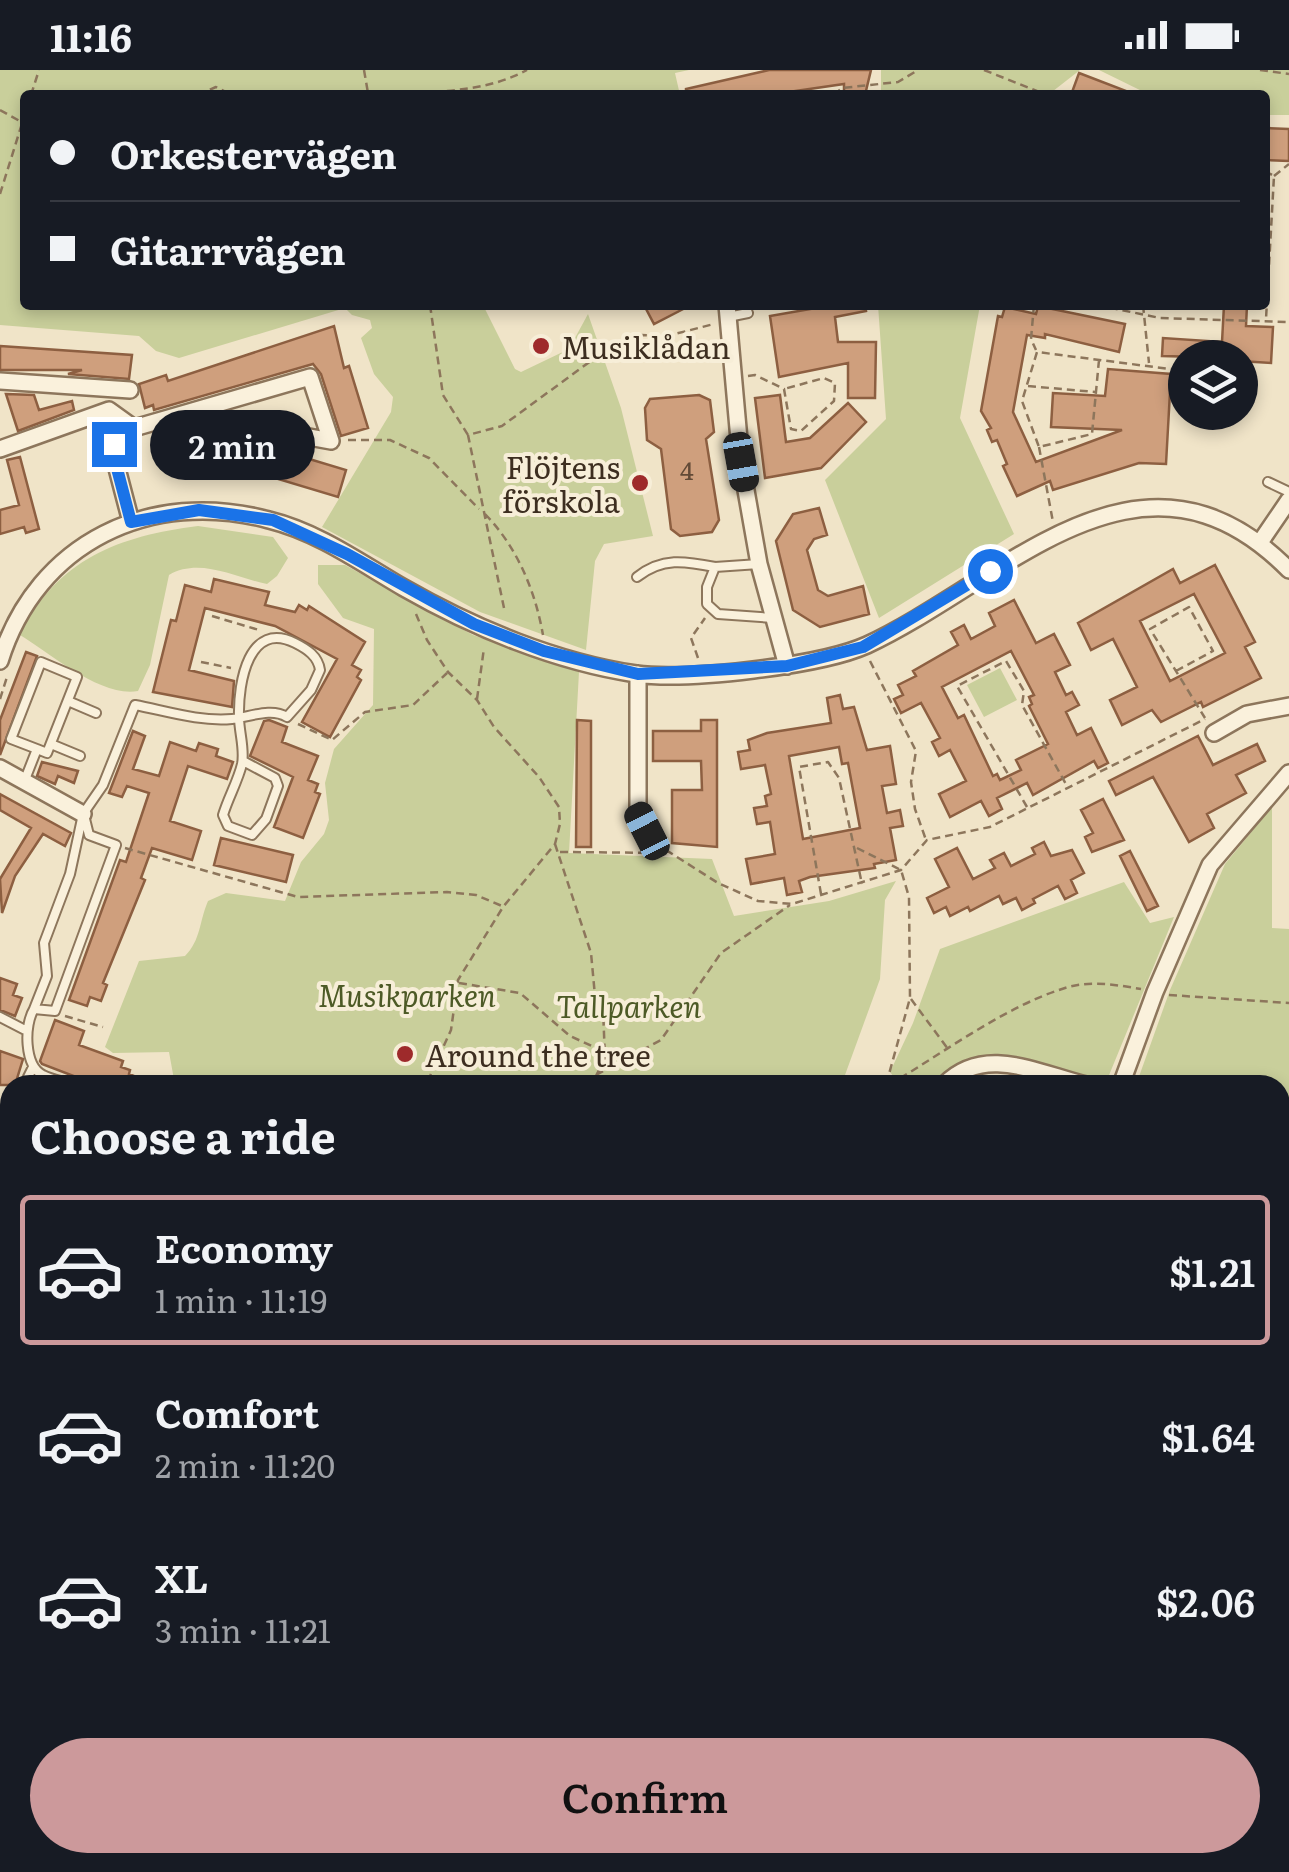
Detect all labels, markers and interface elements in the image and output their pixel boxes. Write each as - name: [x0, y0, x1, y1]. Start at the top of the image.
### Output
- text: 11:16: [50, 7, 132, 64]
- text: Orkestervägen: [110, 124, 397, 181]
- text: Gitarrvägen: [110, 220, 346, 277]
- place label: Musiklådan: [561, 324, 731, 368]
- marker: Musiklådan: [530, 335, 552, 357]
- map controls: [1168, 340, 1258, 430]
- button: layers: [1168, 340, 1258, 430]
- callout: 2 min: [149, 409, 314, 479]
- text: 2 min: [189, 421, 276, 469]
- route end: [92, 422, 137, 467]
- car: [721, 430, 761, 494]
- place label: Flöjtens förskola: [502, 444, 621, 522]
- house number: 4: [680, 451, 694, 488]
- marker: Flöjtens förskola: [629, 472, 651, 494]
- route start: [968, 549, 1013, 594]
- car: [620, 797, 674, 865]
- park label: Musikparken: [318, 972, 496, 1016]
- park label: Tallparken: [557, 983, 702, 1027]
- place label: Around the tree: [425, 1032, 651, 1076]
- marker: Around the tree: [394, 1043, 416, 1065]
- text: Choose a ride: [30, 1101, 336, 1168]
- text: Economy: [155, 1218, 333, 1275]
- icon: car: [35, 1225, 125, 1315]
- text: $1.21: [1169, 1242, 1255, 1299]
- text: 1 min · 11:19: [155, 1275, 327, 1323]
- text: Comfort: [155, 1383, 319, 1440]
- icon: car: [35, 1390, 125, 1480]
- text: $1.64: [1161, 1407, 1255, 1464]
- text: 2 min · 11:20: [155, 1440, 335, 1488]
- text: XL: [155, 1548, 208, 1605]
- icon: car: [35, 1555, 125, 1645]
- text: $2.06: [1156, 1572, 1255, 1629]
- text: 3 min · 11:21: [155, 1605, 331, 1653]
- button: Confirm: [30, 1738, 1260, 1853]

